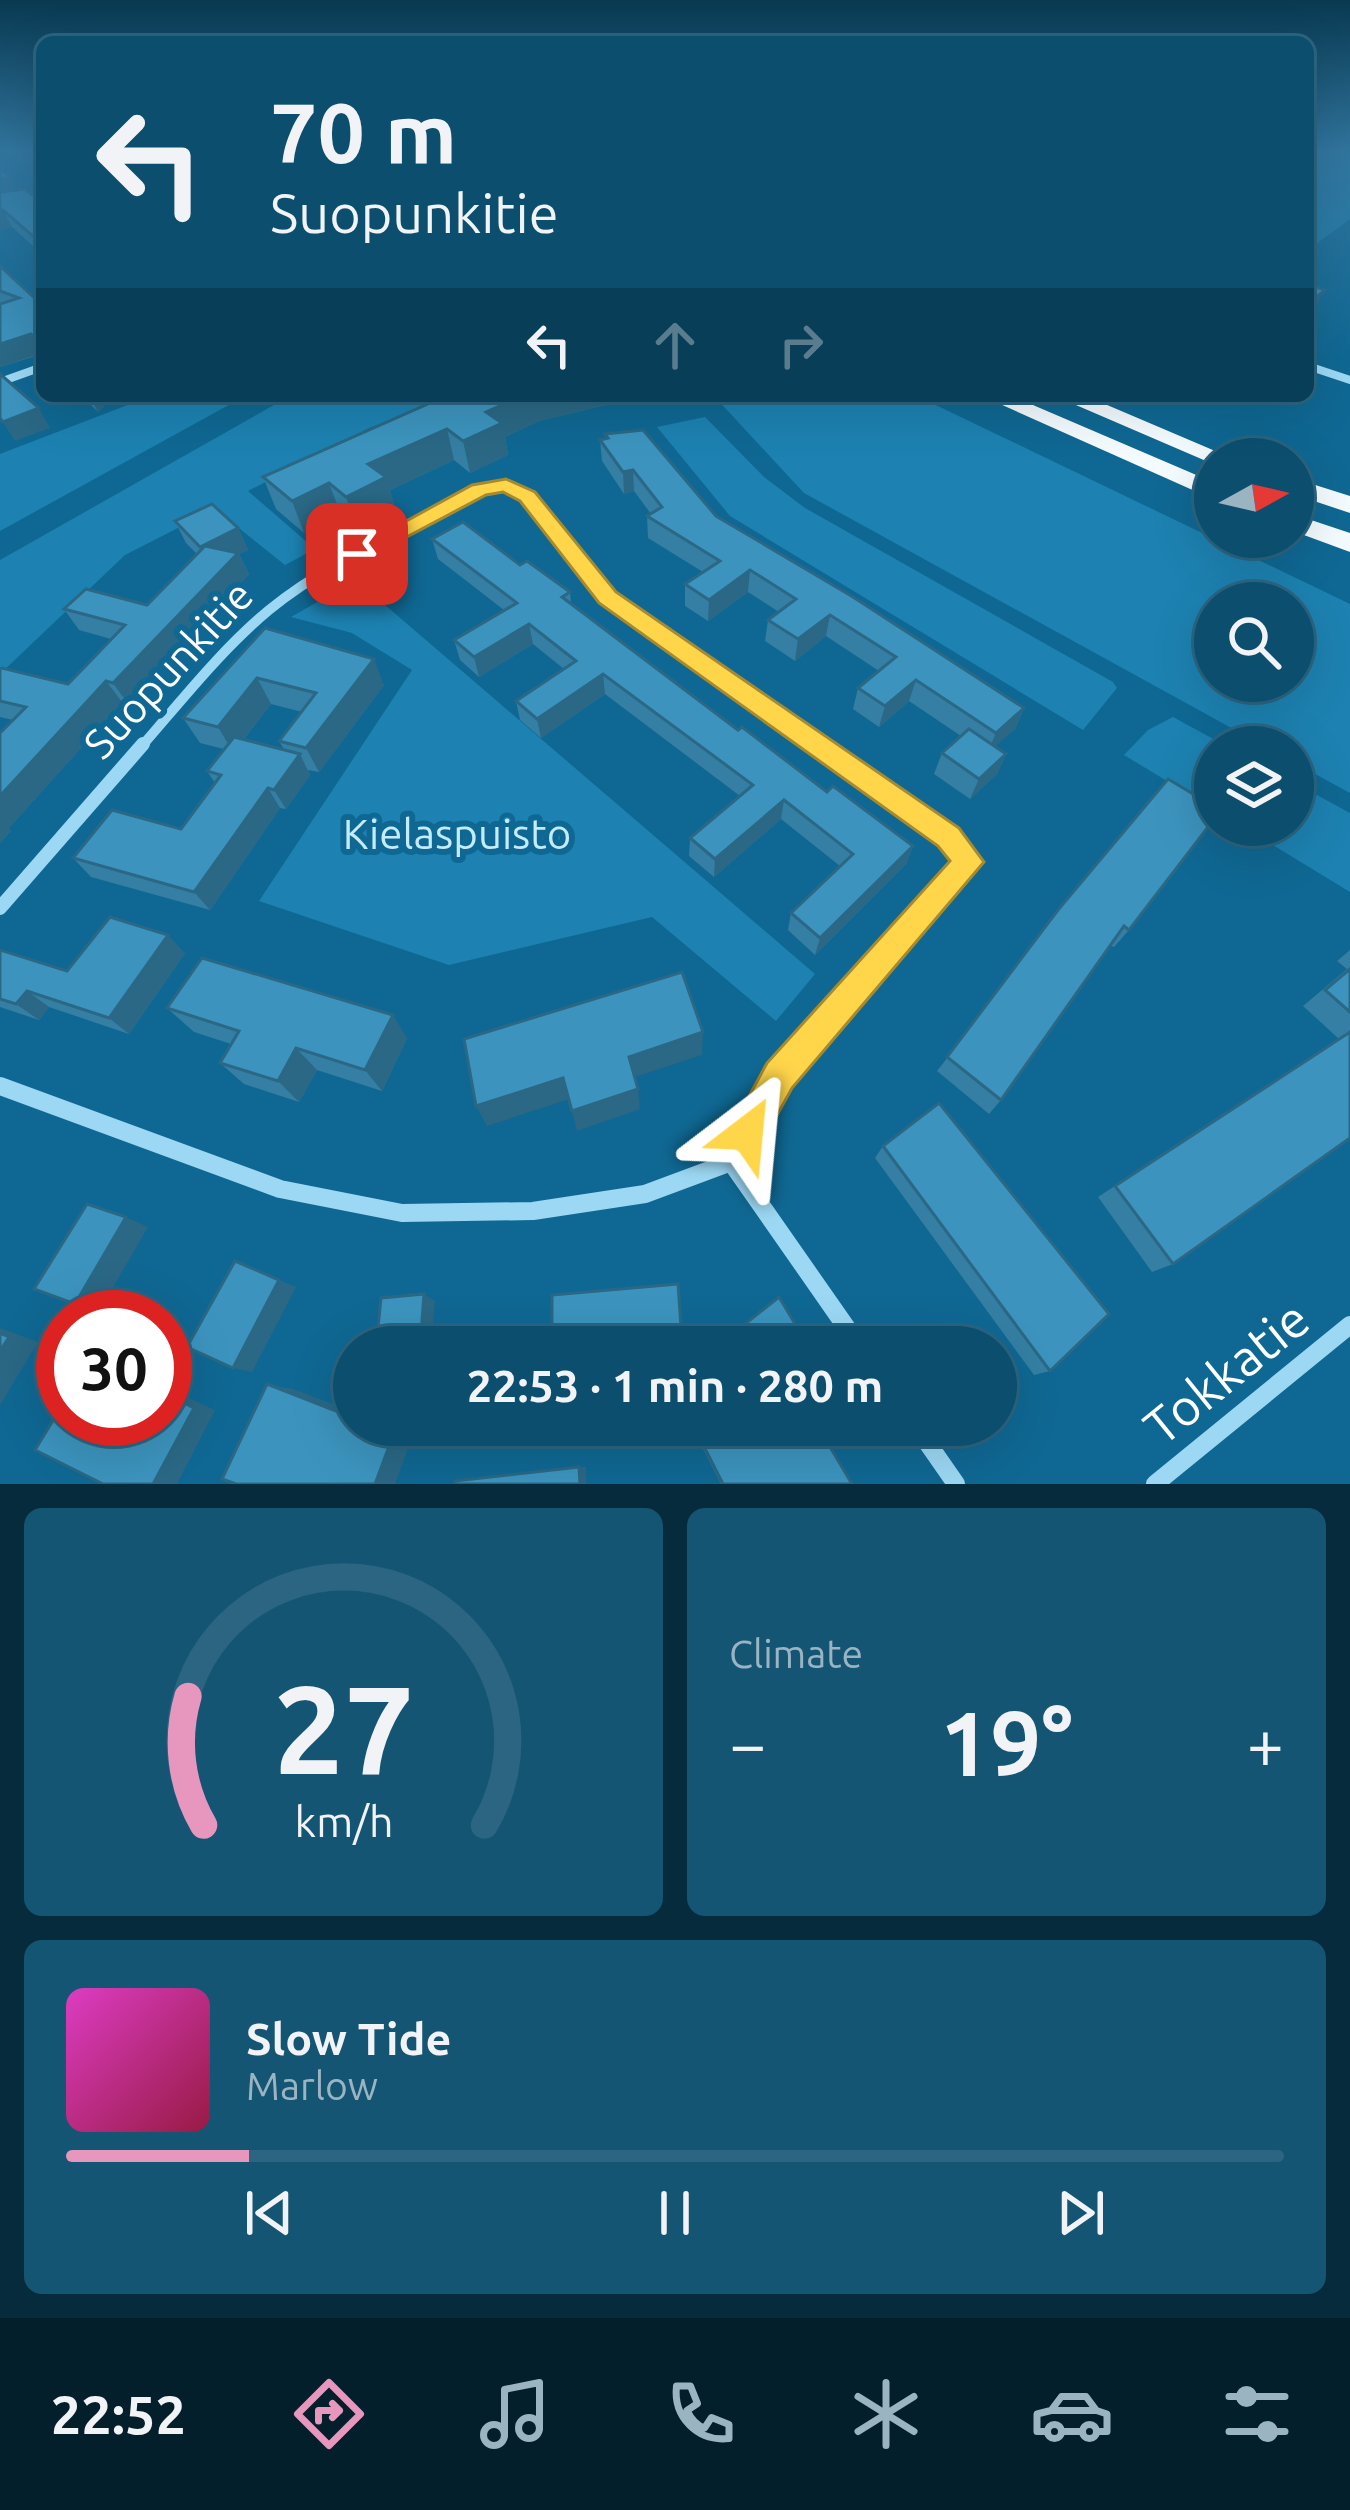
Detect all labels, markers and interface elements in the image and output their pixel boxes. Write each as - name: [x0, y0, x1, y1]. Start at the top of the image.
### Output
- icon: left: [72, 84, 228, 240]
- text: 70 m: [270, 85, 457, 179]
- text: Suopunkitie: [270, 183, 559, 243]
- icon: left: [516, 312, 582, 378]
- icon: ahead: [642, 312, 708, 378]
- icon: right: [768, 312, 834, 378]
- north arrow: [1194, 438, 1314, 558]
- map controls: [1194, 438, 1314, 846]
- pin: [306, 503, 408, 605]
- icon: arrive: [324, 521, 390, 587]
- street label: Suopunkitie: [74, 571, 262, 767]
- button: search: [1194, 582, 1314, 702]
- button: layers: [1194, 726, 1314, 846]
- park label: Kielaspuisto: [343, 810, 571, 857]
- position arrow: [684, 1070, 810, 1196]
- street label: Tokkatie: [1132, 1288, 1320, 1456]
- speed limit sign: 30: [36, 1290, 192, 1446]
- text: 22:53 · 1 min · 280 m: [467, 1360, 883, 1411]
- text: Climate: [729, 1632, 863, 1675]
- text: 27: [273, 1658, 414, 1798]
- text: 19°: [940, 1692, 1073, 1793]
- text: −: [729, 1706, 766, 1780]
- text: +: [1247, 1706, 1284, 1780]
- text: km/h: [294, 1797, 393, 1845]
- text: Slow Tide: [246, 2013, 451, 2064]
- text: Marlow: [246, 2064, 378, 2107]
- icon: previous: [236, 2180, 302, 2246]
- icon: pause: [642, 2180, 708, 2246]
- icon: next: [1048, 2180, 1114, 2246]
- icon: directions: [287, 2372, 371, 2456]
- icon: music: [473, 2372, 557, 2456]
- icon: phone: [659, 2372, 743, 2456]
- icon: climate: [844, 2372, 928, 2456]
- icon: car: [1030, 2372, 1114, 2456]
- icon: filters: [1215, 2372, 1299, 2456]
- text: 22:52: [51, 2384, 186, 2444]

